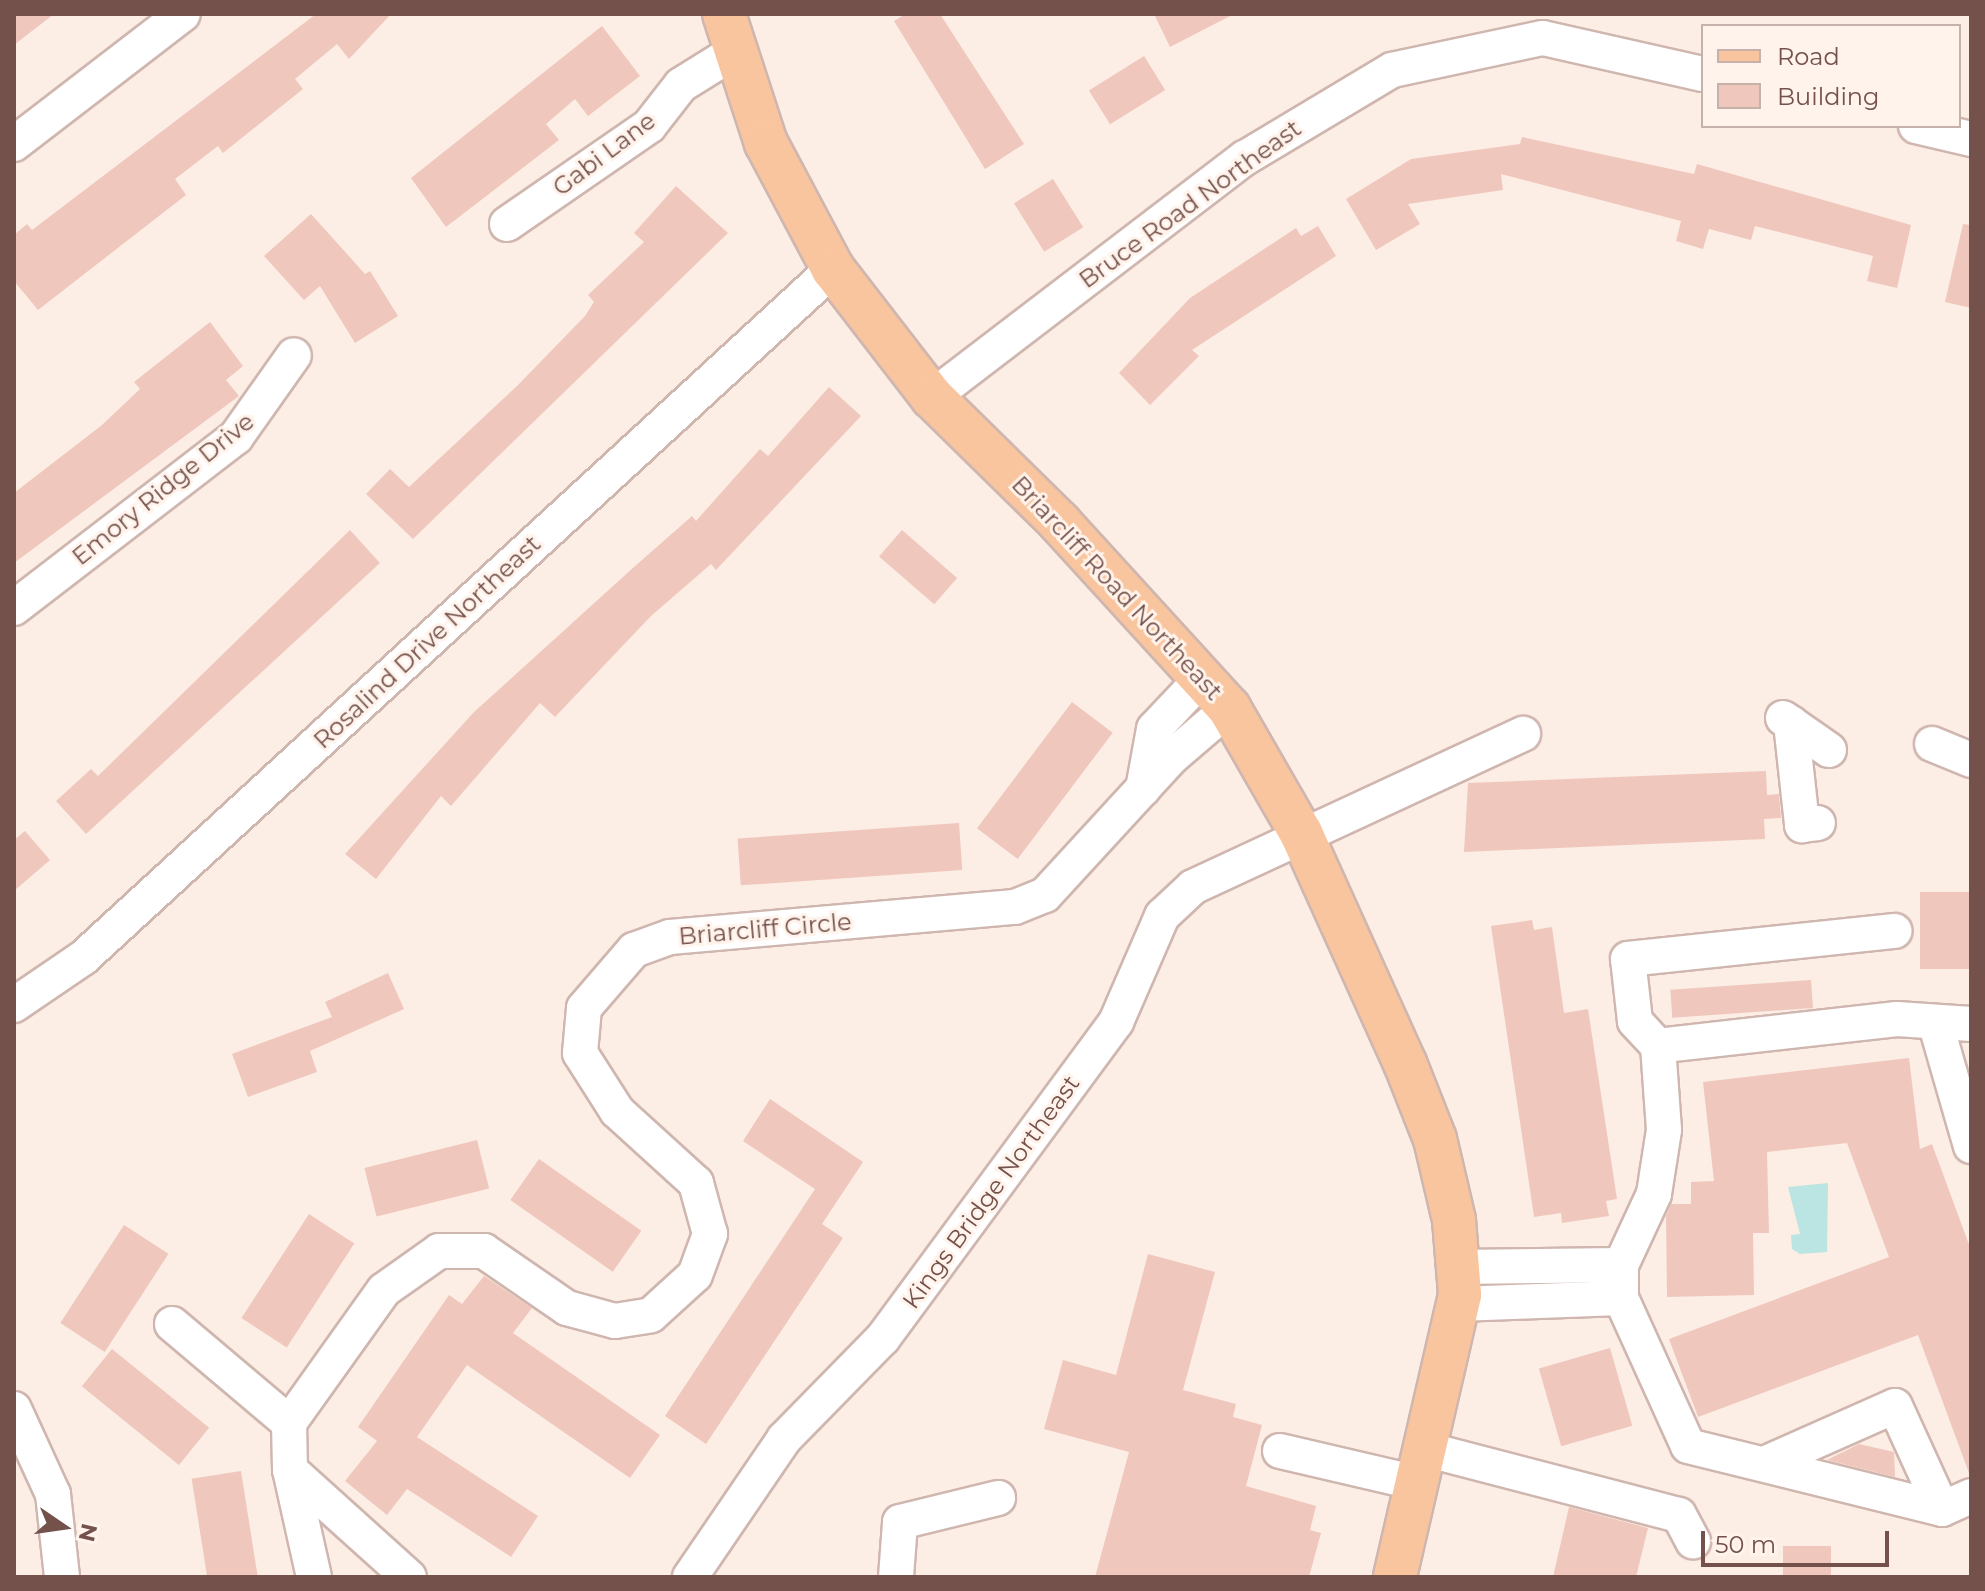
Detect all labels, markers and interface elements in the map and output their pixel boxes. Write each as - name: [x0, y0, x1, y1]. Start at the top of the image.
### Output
- legend: [1701, 24, 1961, 128]
- text: Road: [1777, 42, 1840, 71]
- text: Building: [1777, 82, 1880, 111]
- street label: Gabi Lane: [547, 106, 661, 202]
- street label: Bruce Road Northeast: [1073, 114, 1307, 294]
- street label: Emory Ridge Drive: [66, 407, 260, 571]
- street label: Briarcliff Road Northeast: [1006, 470, 1228, 706]
- street label: Rosalind Drive Northeast: [308, 529, 546, 755]
- street label: Briarcliff Circle: [677, 907, 853, 951]
- street label: Kings Bridge Northeast: [896, 1069, 1086, 1315]
- north arrow: [24, 1487, 104, 1567]
- scale bar: [1705, 1515, 1893, 1565]
- text: N: [73, 1521, 103, 1544]
- text: 50 m: [1715, 1530, 1776, 1559]

